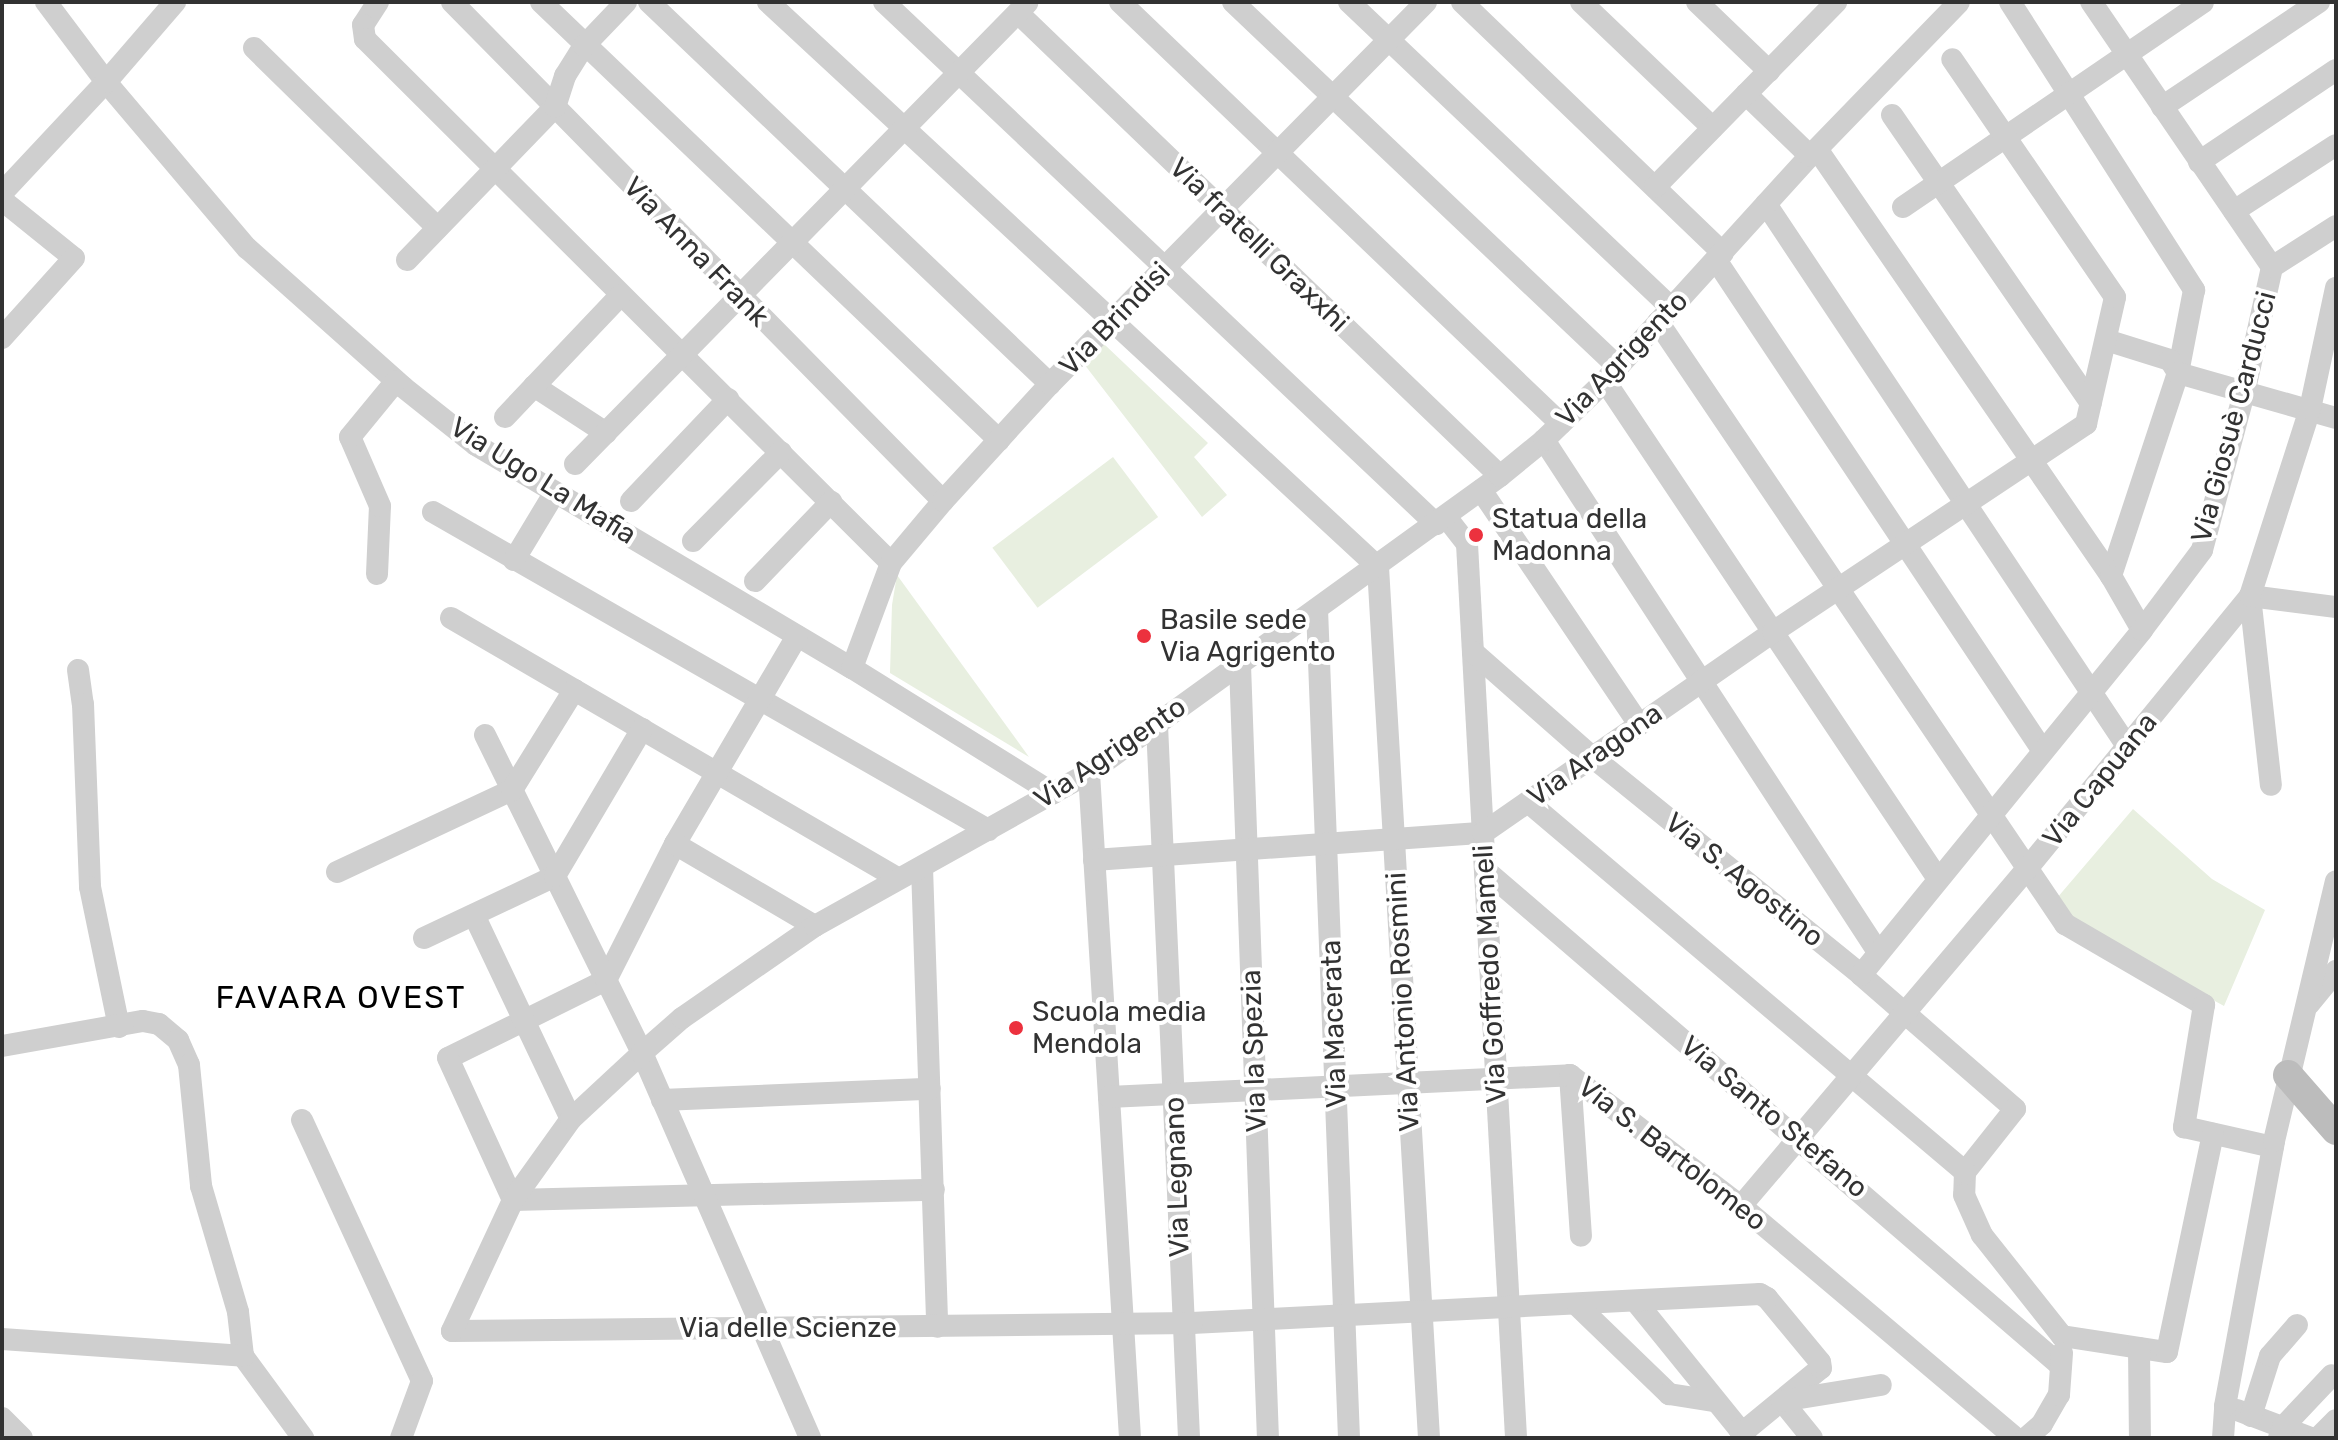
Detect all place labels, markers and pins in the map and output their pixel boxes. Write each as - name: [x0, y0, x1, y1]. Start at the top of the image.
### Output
- place label: Statua della Madonna: [1492, 502, 1647, 568]
- marker: Statua della Madonna: [1467, 526, 1485, 544]
- place label: Basile sede Via Agrigento: [1160, 603, 1336, 669]
- marker: Basile sede Via Agrigento: [1135, 627, 1153, 645]
- place label: Scuola media Mendola: [1032, 995, 1206, 1061]
- marker: Scuola media Mendola: [1007, 1019, 1025, 1037]

